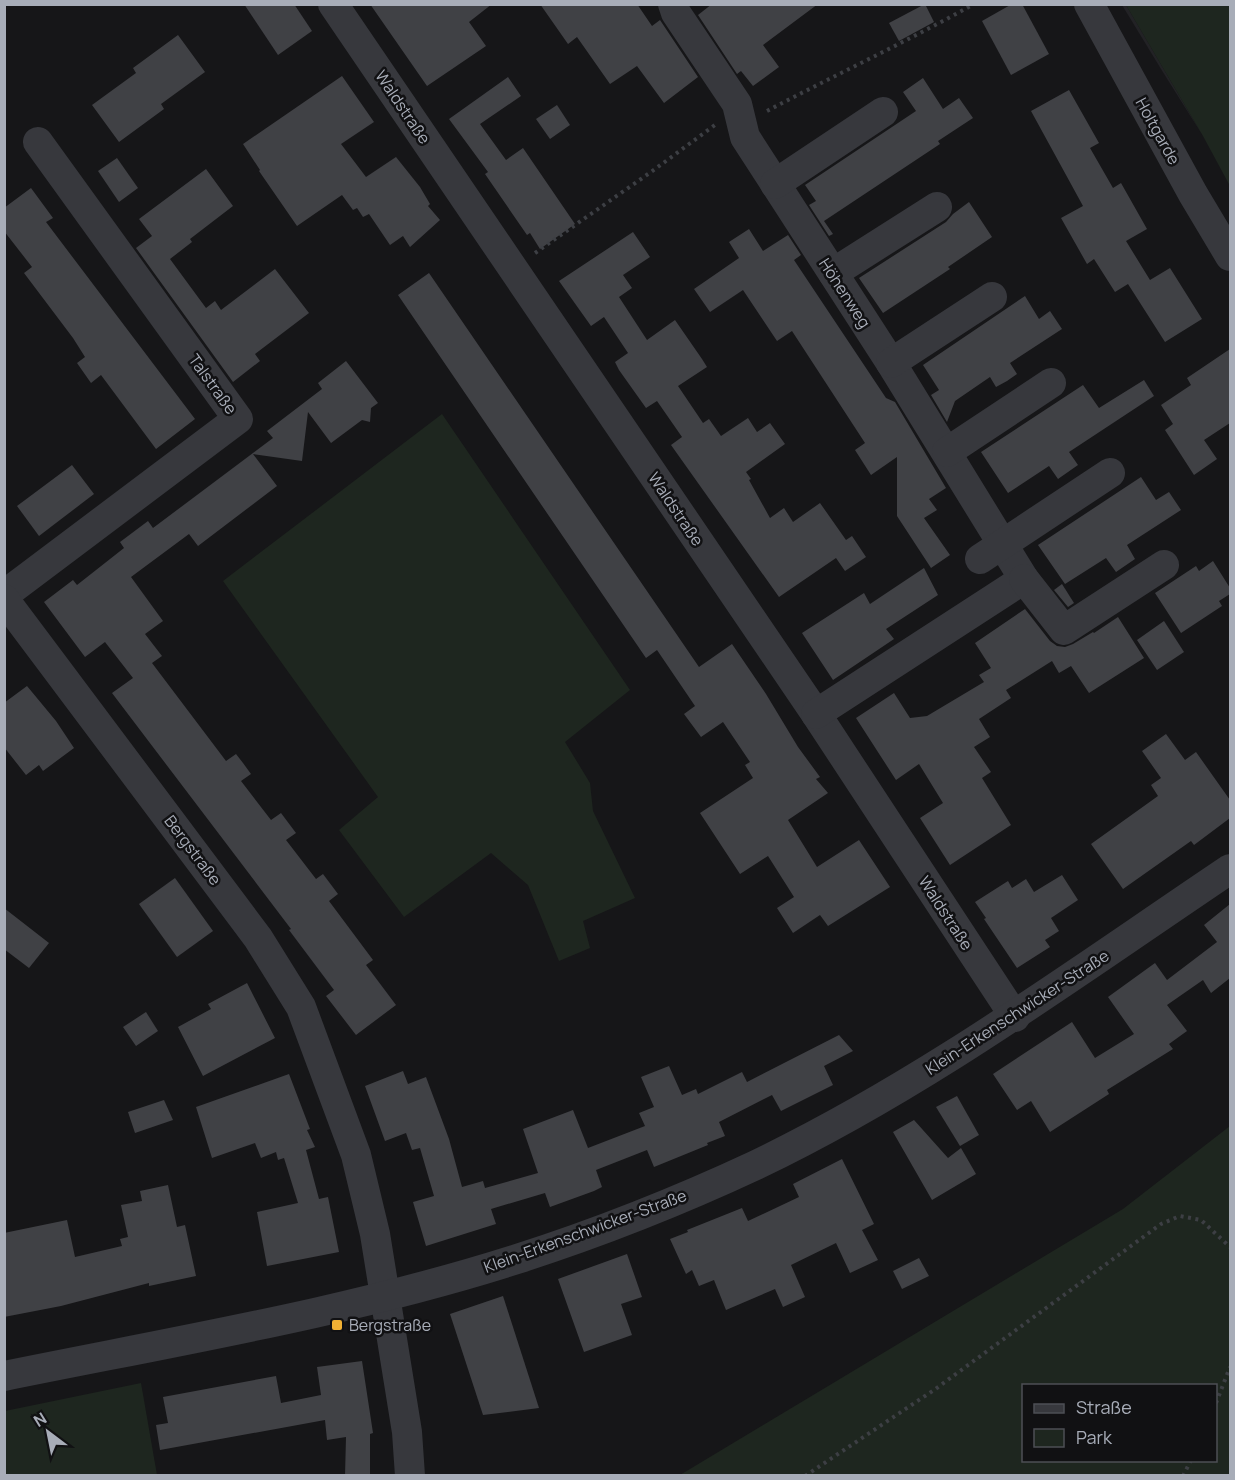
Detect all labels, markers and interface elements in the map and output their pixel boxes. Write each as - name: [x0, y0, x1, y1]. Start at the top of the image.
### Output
- street label: Waldstraße: [370, 66, 436, 148]
- street label: Holtgarde: [1131, 94, 1185, 168]
- street label: Höhenweg: [814, 254, 876, 332]
- street label: Talstraße: [184, 350, 242, 418]
- street label: Waldstraße: [643, 468, 709, 550]
- street label: Bergstraße: [159, 811, 227, 889]
- street label: Waldstraße: [914, 872, 978, 954]
- street label: Klein-Erkenschwicker-Straße: [921, 944, 1113, 1080]
- street label: Klein-Erkenschwicker-Straße: [480, 1184, 690, 1278]
- place label: Bergstraße: [349, 1314, 431, 1336]
- marker: Bergstraße: [330, 1318, 344, 1332]
- legend: [1022, 1384, 1217, 1462]
- text: Straße: [1076, 1395, 1132, 1419]
- north arrow: [18, 1402, 78, 1462]
- text: N: [29, 1407, 51, 1432]
- text: Park: [1076, 1425, 1113, 1449]

